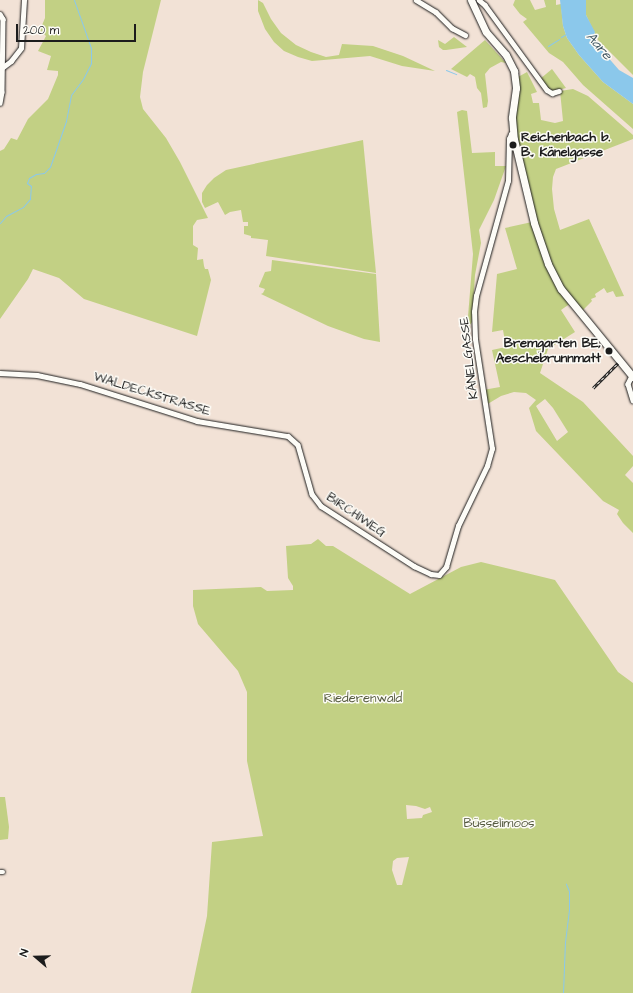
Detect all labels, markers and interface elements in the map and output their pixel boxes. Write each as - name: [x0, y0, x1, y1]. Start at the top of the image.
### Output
- scale bar: [18, 16, 138, 42]
- text: 200 m: [23, 22, 59, 39]
- water label: Aare: [582, 29, 616, 63]
- place label: Reichenbach b. B., Känelgasse: [521, 130, 610, 161]
- marker: Reichenbach b. B., Känelgasse: [508, 140, 518, 150]
- street label: KÄNELGASSE: [456, 316, 482, 400]
- place label: Bremgarten BE, Aeschebrunnmatt: [496, 336, 601, 367]
- marker: Bremgarten BE, Aeschebrunnmatt: [604, 346, 614, 356]
- street label: WALDECKSTRASSE: [92, 369, 212, 419]
- street label: BIRCHIWEG: [323, 489, 389, 541]
- park label: Riederenwald: [324, 690, 402, 706]
- park label: Büsselimoos: [463, 815, 535, 831]
- north arrow: [16, 937, 56, 977]
- text: N: [16, 947, 32, 959]

